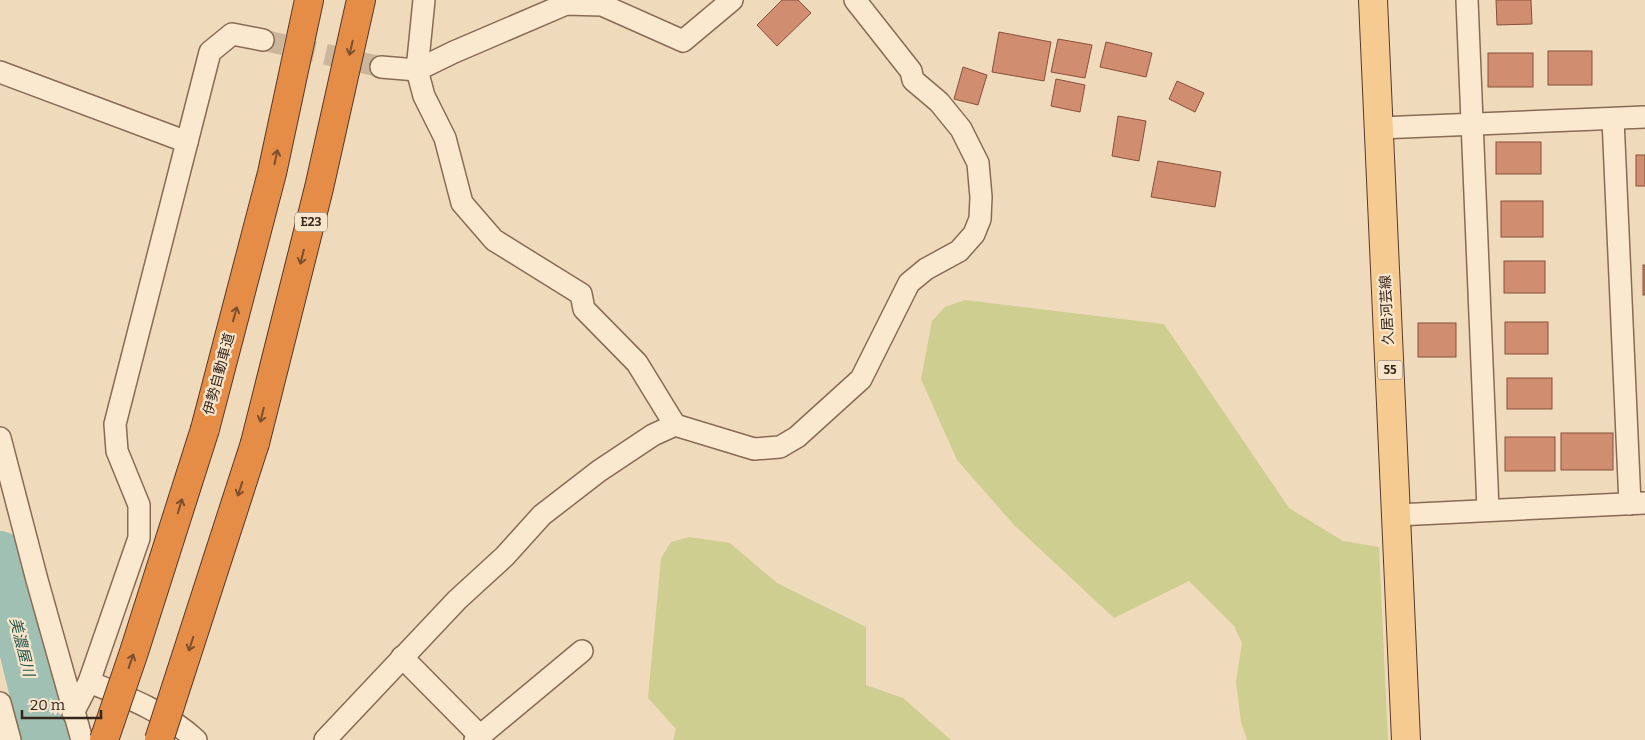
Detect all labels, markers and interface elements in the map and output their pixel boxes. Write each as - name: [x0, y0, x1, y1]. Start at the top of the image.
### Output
- one-way arrow: [346, 39, 355, 55]
- one-way arrow: [272, 149, 281, 165]
- road number: E23: [295, 212, 327, 232]
- one-way arrow: [297, 248, 306, 264]
- street label: 久居河芸線: [1377, 275, 1397, 345]
- one-way arrow: [231, 306, 240, 322]
- street label: 伊勢自動車道: [200, 331, 238, 417]
- road number: 55: [1378, 360, 1402, 380]
- one-way arrow: [257, 406, 266, 422]
- one-way arrow: [235, 481, 245, 497]
- one-way arrow: [176, 498, 186, 514]
- water label: 美濃屋川: [6, 616, 38, 680]
- one-way arrow: [186, 636, 195, 651]
- one-way arrow: [127, 654, 136, 669]
- scale bar: [22, 688, 101, 720]
- text: 20 m: [30, 696, 66, 714]

